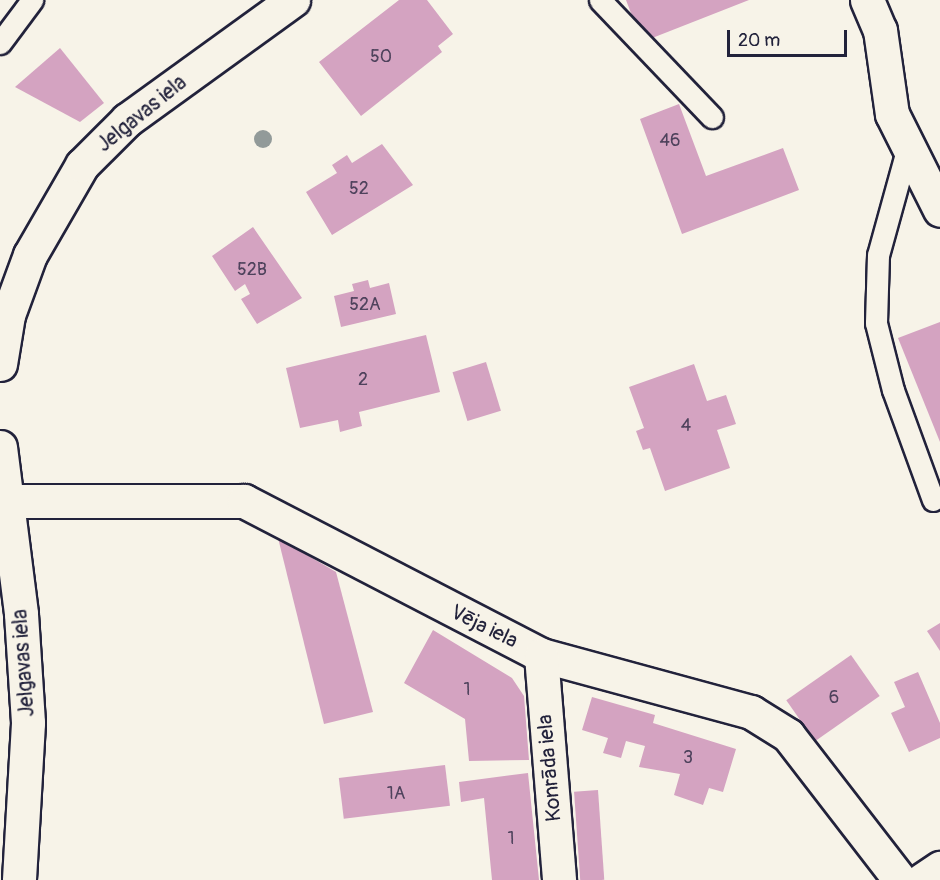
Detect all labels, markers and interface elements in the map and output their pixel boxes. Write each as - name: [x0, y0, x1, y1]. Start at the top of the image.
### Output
- scale bar: [730, 18, 850, 56]
- text: 20 m: [738, 29, 780, 52]
- house number: 50: [370, 46, 392, 68]
- street label: Jelgavas iela: [92, 70, 192, 158]
- house number: 46: [660, 130, 680, 152]
- house number: 52: [349, 178, 369, 200]
- house number: 52B: [237, 259, 267, 281]
- house number: 52A: [349, 294, 381, 316]
- house number: 2: [358, 369, 368, 391]
- house number: 4: [681, 415, 691, 437]
- street label: Vēja iela: [446, 600, 522, 654]
- street label: Jelgavas iela: [8, 608, 40, 718]
- house number: 1: [463, 679, 471, 701]
- house number: 6: [829, 687, 839, 709]
- street label: Konrāda iela: [533, 713, 567, 823]
- house number: 3: [683, 747, 693, 769]
- house number: 1A: [387, 783, 405, 805]
- house number: 1: [507, 828, 515, 850]

